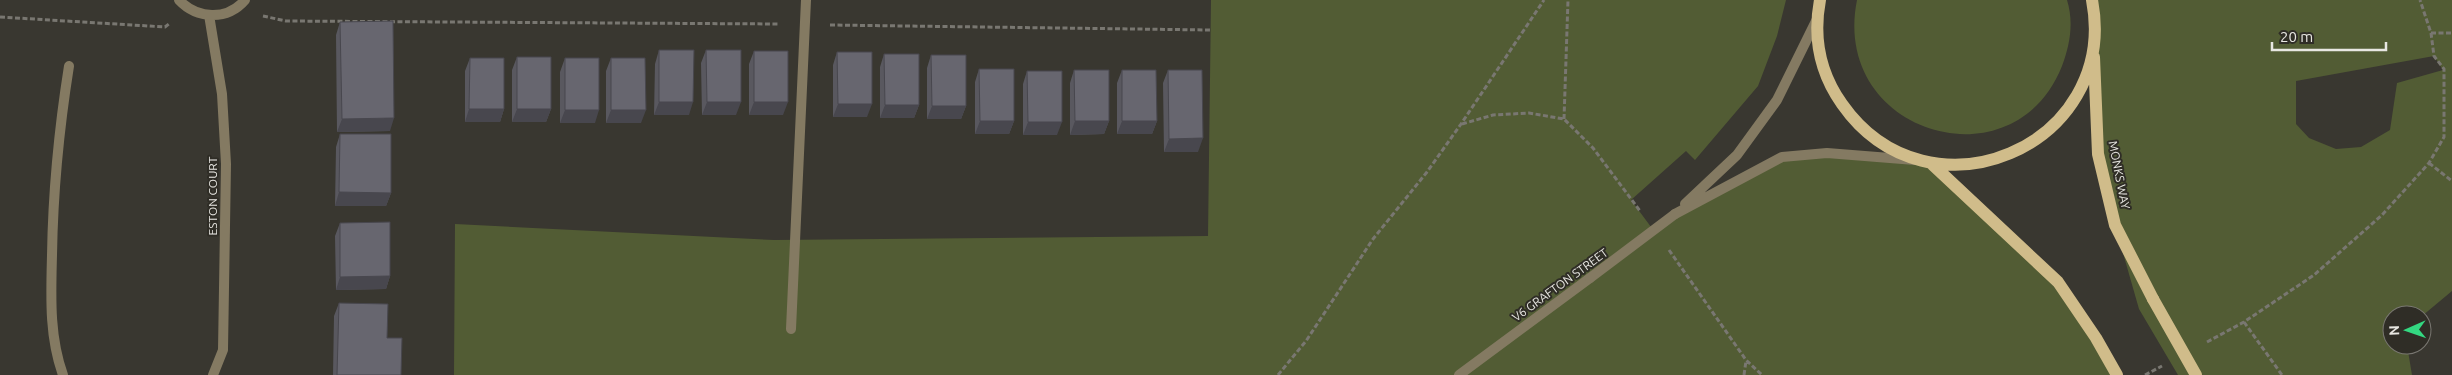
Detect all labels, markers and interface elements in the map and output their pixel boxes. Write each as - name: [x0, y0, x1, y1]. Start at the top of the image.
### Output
- scale bar: [2272, 20, 2386, 52]
- text: 20 m: [2280, 28, 2313, 45]
- street label: MONKS WAY: [2106, 140, 2133, 210]
- street label: ESTON COURT: [206, 156, 219, 235]
- street label: V6 GRAFTON STREET: [1509, 245, 1610, 324]
- north arrow: [2382, 305, 2432, 355]
- text: N: [2386, 325, 2402, 336]

